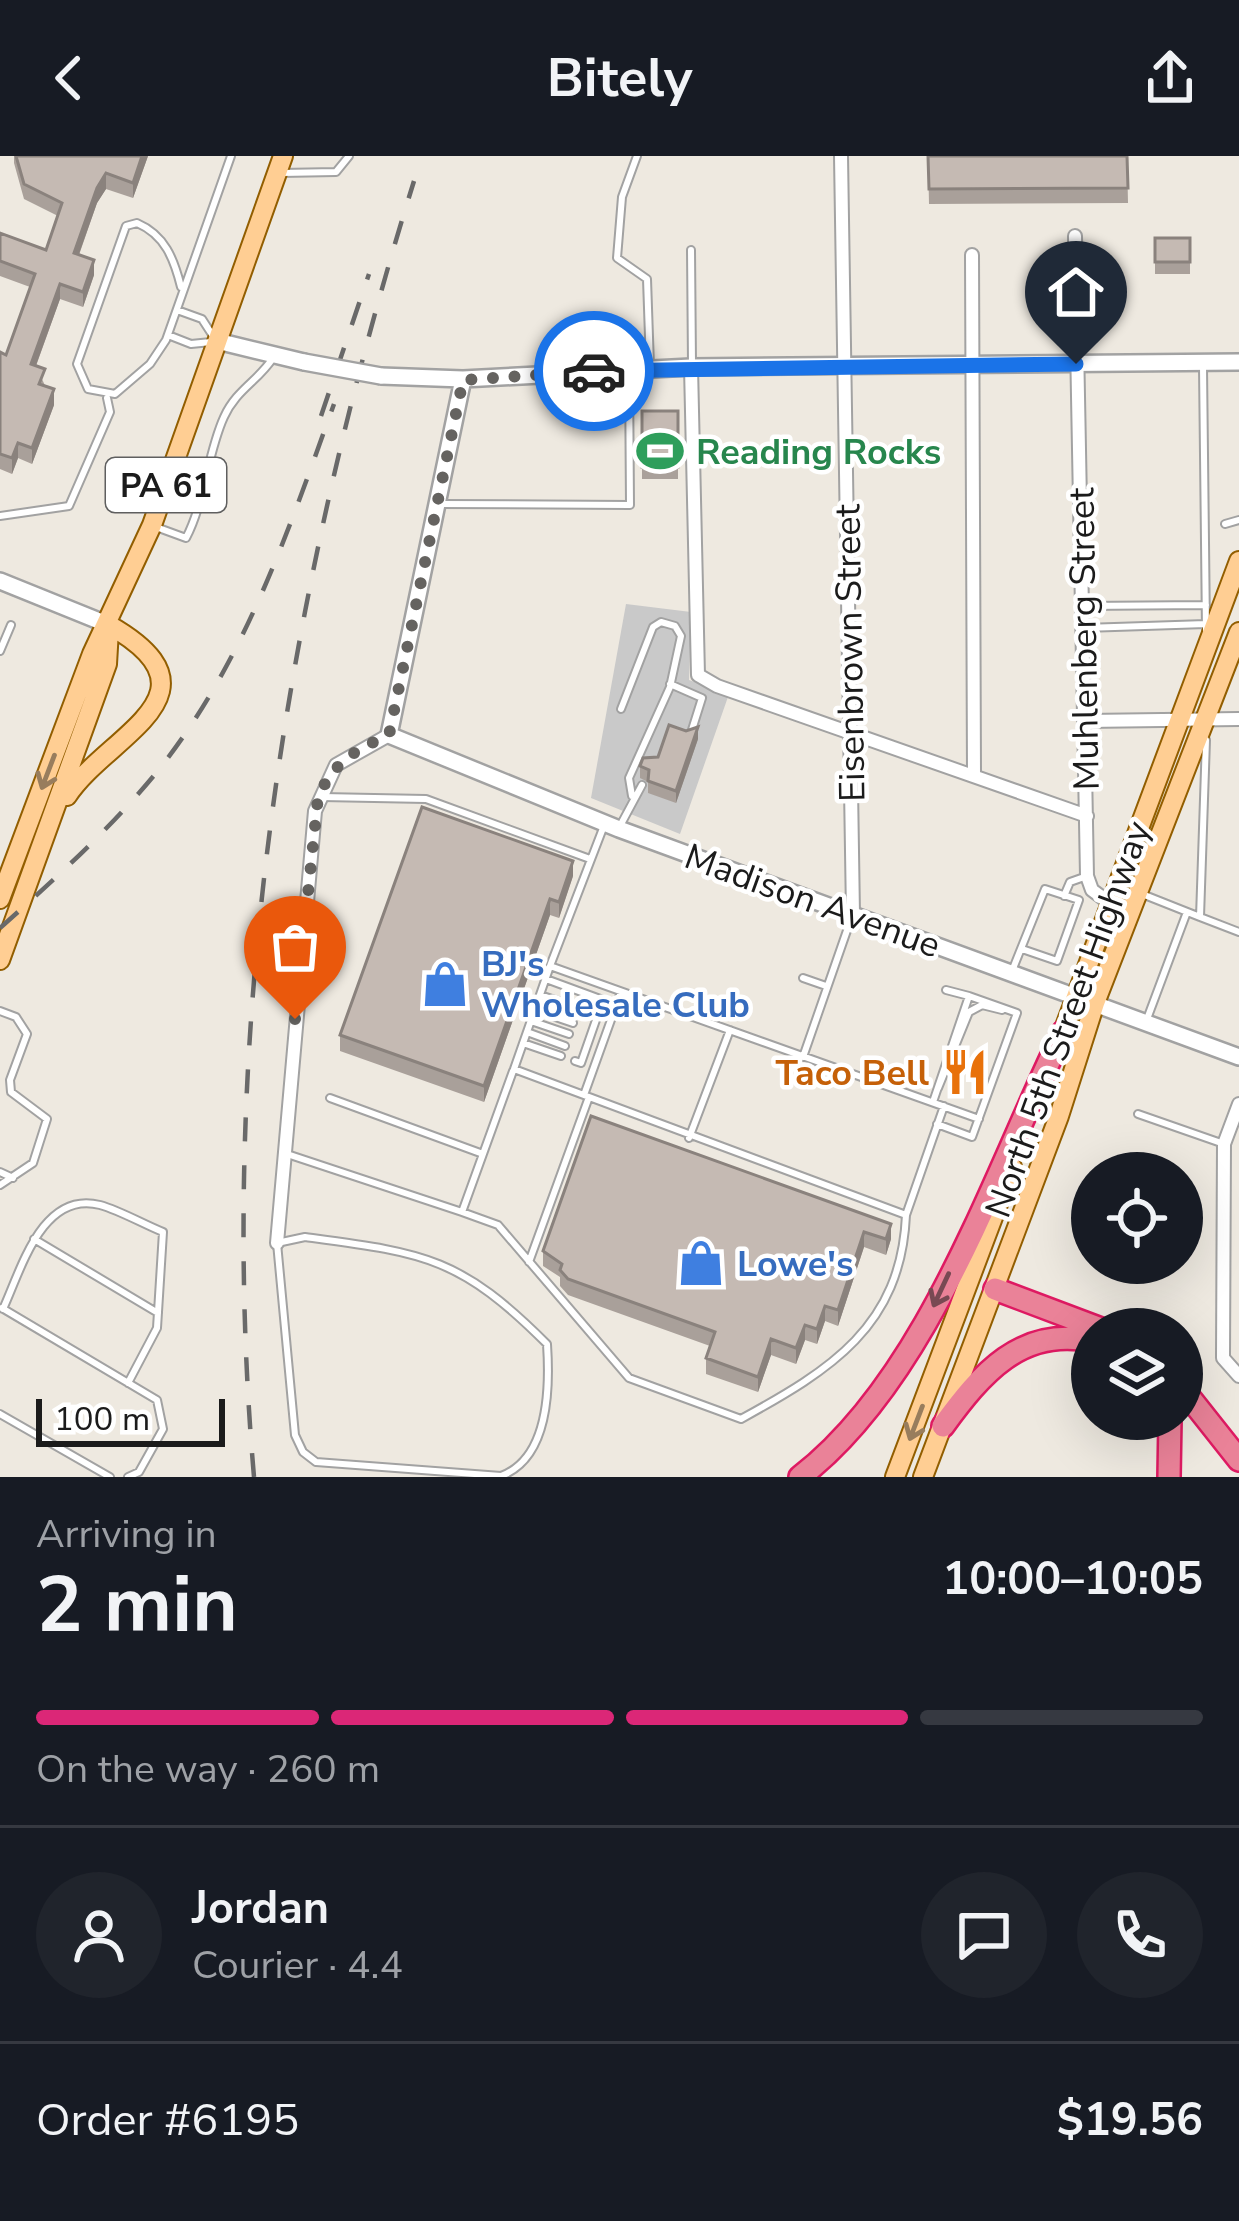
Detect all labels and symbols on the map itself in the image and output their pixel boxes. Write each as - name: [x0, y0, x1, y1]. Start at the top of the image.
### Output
- pin: [1025, 241, 1127, 364]
- courier: [534, 311, 654, 431]
- sports icon: Reading Rocks: [635, 426, 685, 476]
- place label: Reading Rocks: [696, 428, 941, 477]
- road number: PA 61: [106, 458, 226, 512]
- street label: Muhlenberg Street: [1057, 487, 1112, 791]
- street label: Eisenbrown Street: [823, 503, 878, 802]
- one-way arrow: [36, 752, 58, 789]
- street label: North 5th Street Highway: [974, 814, 1163, 1225]
- street label: Madison Avenue: [678, 832, 947, 970]
- pin: [244, 896, 346, 1019]
- place label: BJ's Wholesale Club: [481, 940, 750, 1030]
- shop icon: BJ's Wholesale Club: [420, 959, 470, 1009]
- restaurant icon: Taco Bell: [940, 1047, 990, 1097]
- place label: Taco Bell: [775, 1049, 930, 1098]
- shop icon: Lowe's: [676, 1238, 726, 1288]
- place label: Lowe's: [737, 1240, 854, 1289]
- one-way arrow: [929, 1271, 951, 1307]
- scale bar: [36, 1393, 225, 1446]
- one-way arrow: [904, 1404, 926, 1441]

